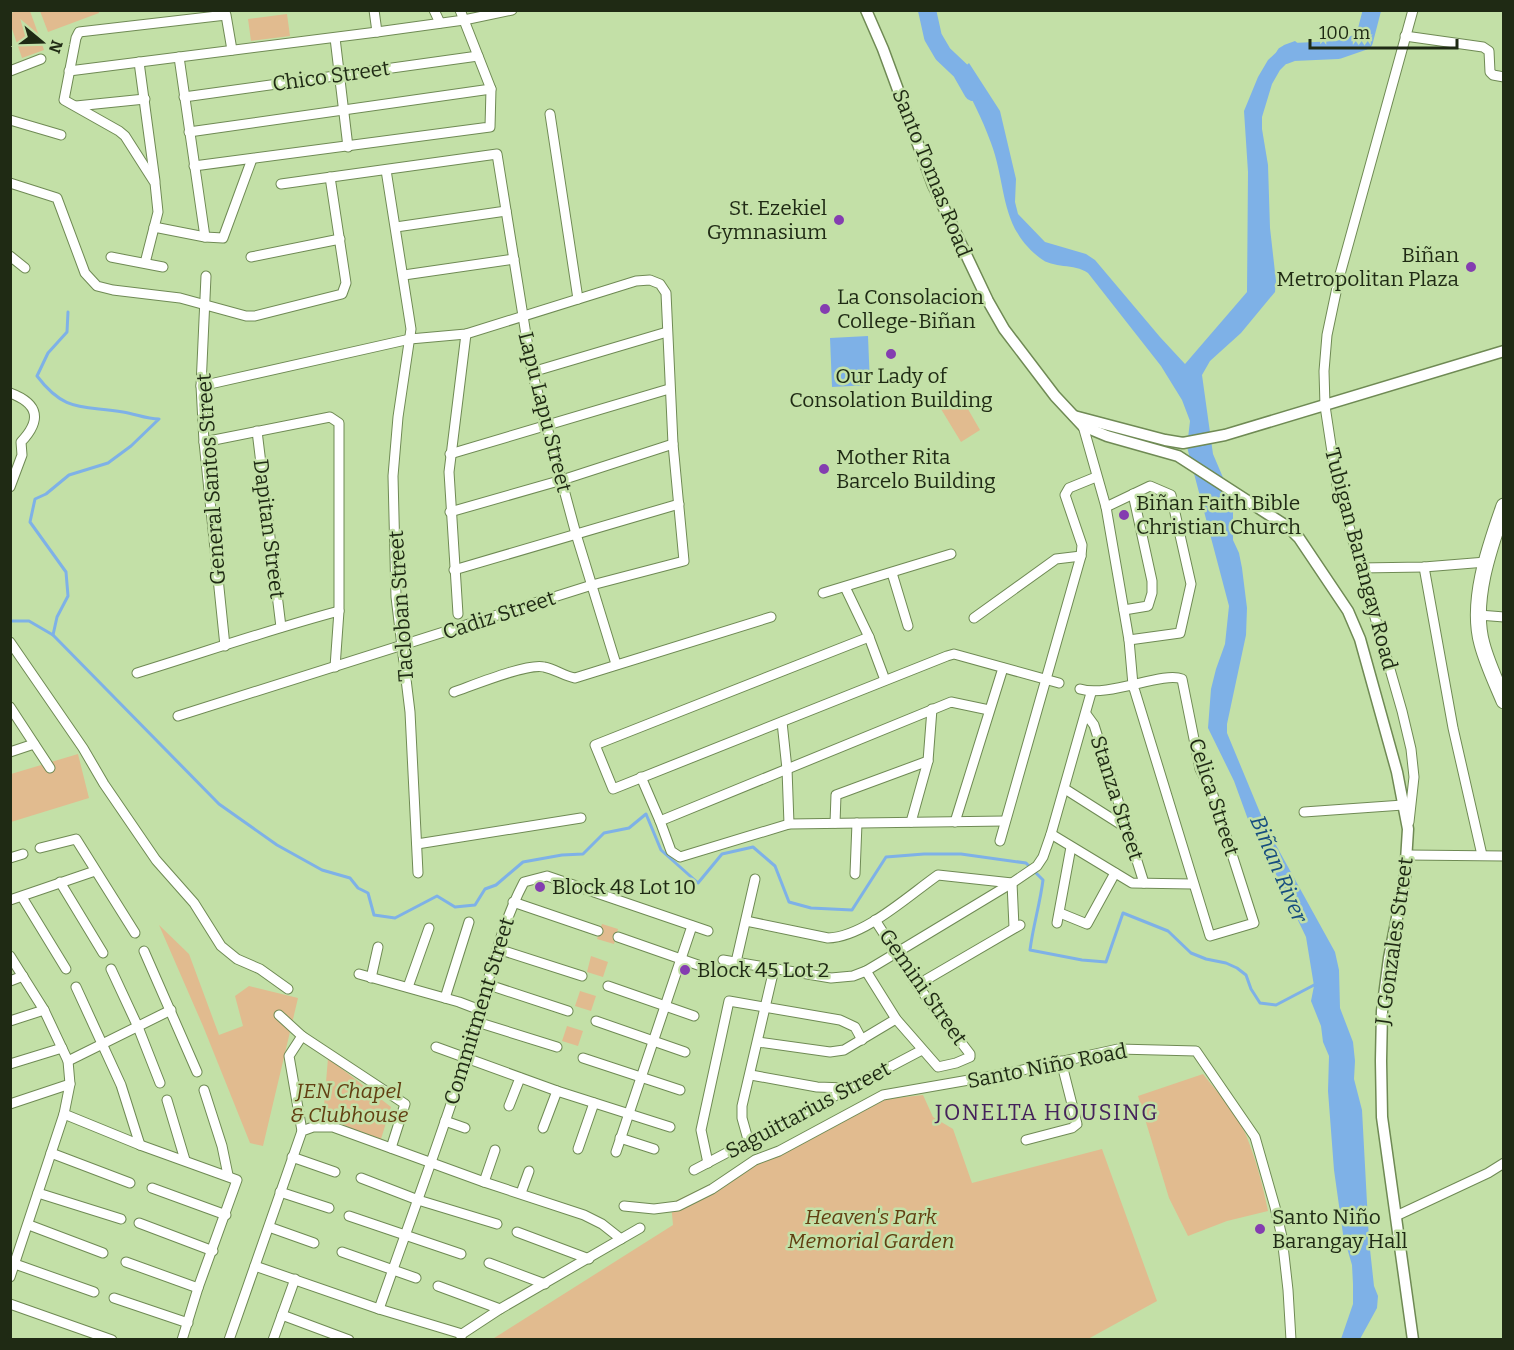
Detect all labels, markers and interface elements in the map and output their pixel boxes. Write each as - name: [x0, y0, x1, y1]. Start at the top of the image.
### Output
- north arrow: [12, 12, 72, 72]
- scale bar: [1310, 12, 1457, 50]
- text: 100 m: [1319, 22, 1370, 44]
- text: N: [45, 38, 67, 56]
- street label: Chico Street: [271, 55, 392, 97]
- street label: Santo Tomas Road: [886, 85, 978, 261]
- place label: St. Ezekiel Gymnasium: [707, 195, 827, 245]
- marker: St. Ezekiel Gymnasium: [832, 213, 846, 227]
- place label: Biñan Metropolitan Plaza: [1276, 242, 1460, 292]
- marker: Biñan Metropolitan Plaza: [1464, 260, 1478, 274]
- place label: La Consolacion College-Biñan: [837, 284, 984, 334]
- marker: La Consolacion College-Biñan: [818, 302, 832, 316]
- street label: Lapu Lapu Street: [512, 329, 578, 495]
- marker: Our Lady of Consolation Building: [884, 347, 898, 361]
- place label: Our Lady of Consolation Building: [789, 363, 993, 413]
- street label: General Santos Street: [191, 372, 231, 586]
- place label: Mother Rita Barcelo Building: [836, 444, 996, 494]
- street label: Tubigan Barangay Road: [1319, 445, 1403, 673]
- street label: Dapitan Street: [248, 458, 291, 601]
- marker: Mother Rita Barcelo Building: [817, 462, 831, 476]
- place label: Biñan Faith Bible Christian Church: [1136, 490, 1301, 540]
- marker: Biñan Faith Bible Christian Church: [1117, 508, 1131, 522]
- street label: Tacloban Street: [383, 529, 419, 682]
- street label: Cadiz Street: [439, 584, 559, 645]
- street label: Stanza Street: [1085, 732, 1150, 864]
- street label: Celica Street: [1183, 735, 1245, 859]
- water label: Biñan River: [1244, 811, 1314, 928]
- street label: J. Gonzales Street: [1369, 855, 1419, 1027]
- place label: Block 48 Lot 10: [552, 874, 696, 900]
- marker: Block 48 Lot 10: [533, 880, 547, 894]
- street label: Commitment Street: [438, 914, 520, 1108]
- street label: Gemini Street: [873, 924, 973, 1051]
- place label: Block 45 Lot 2: [697, 957, 829, 983]
- marker: Block 45 Lot 2: [678, 963, 692, 977]
- street label: Santo Niño Road: [965, 1038, 1129, 1094]
- street label: Saguittarius Street: [721, 1055, 895, 1164]
- park label: JEN Chapel & Clubhouse: [290, 1078, 409, 1128]
- district label: JONELTA HOUSING: [934, 1099, 1159, 1126]
- park label: Heaven's Park Memorial Garden: [788, 1204, 954, 1254]
- place label: Santo Niño Barangay Hall: [1272, 1204, 1408, 1254]
- marker: Santo Niño Barangay Hall: [1253, 1222, 1267, 1236]

